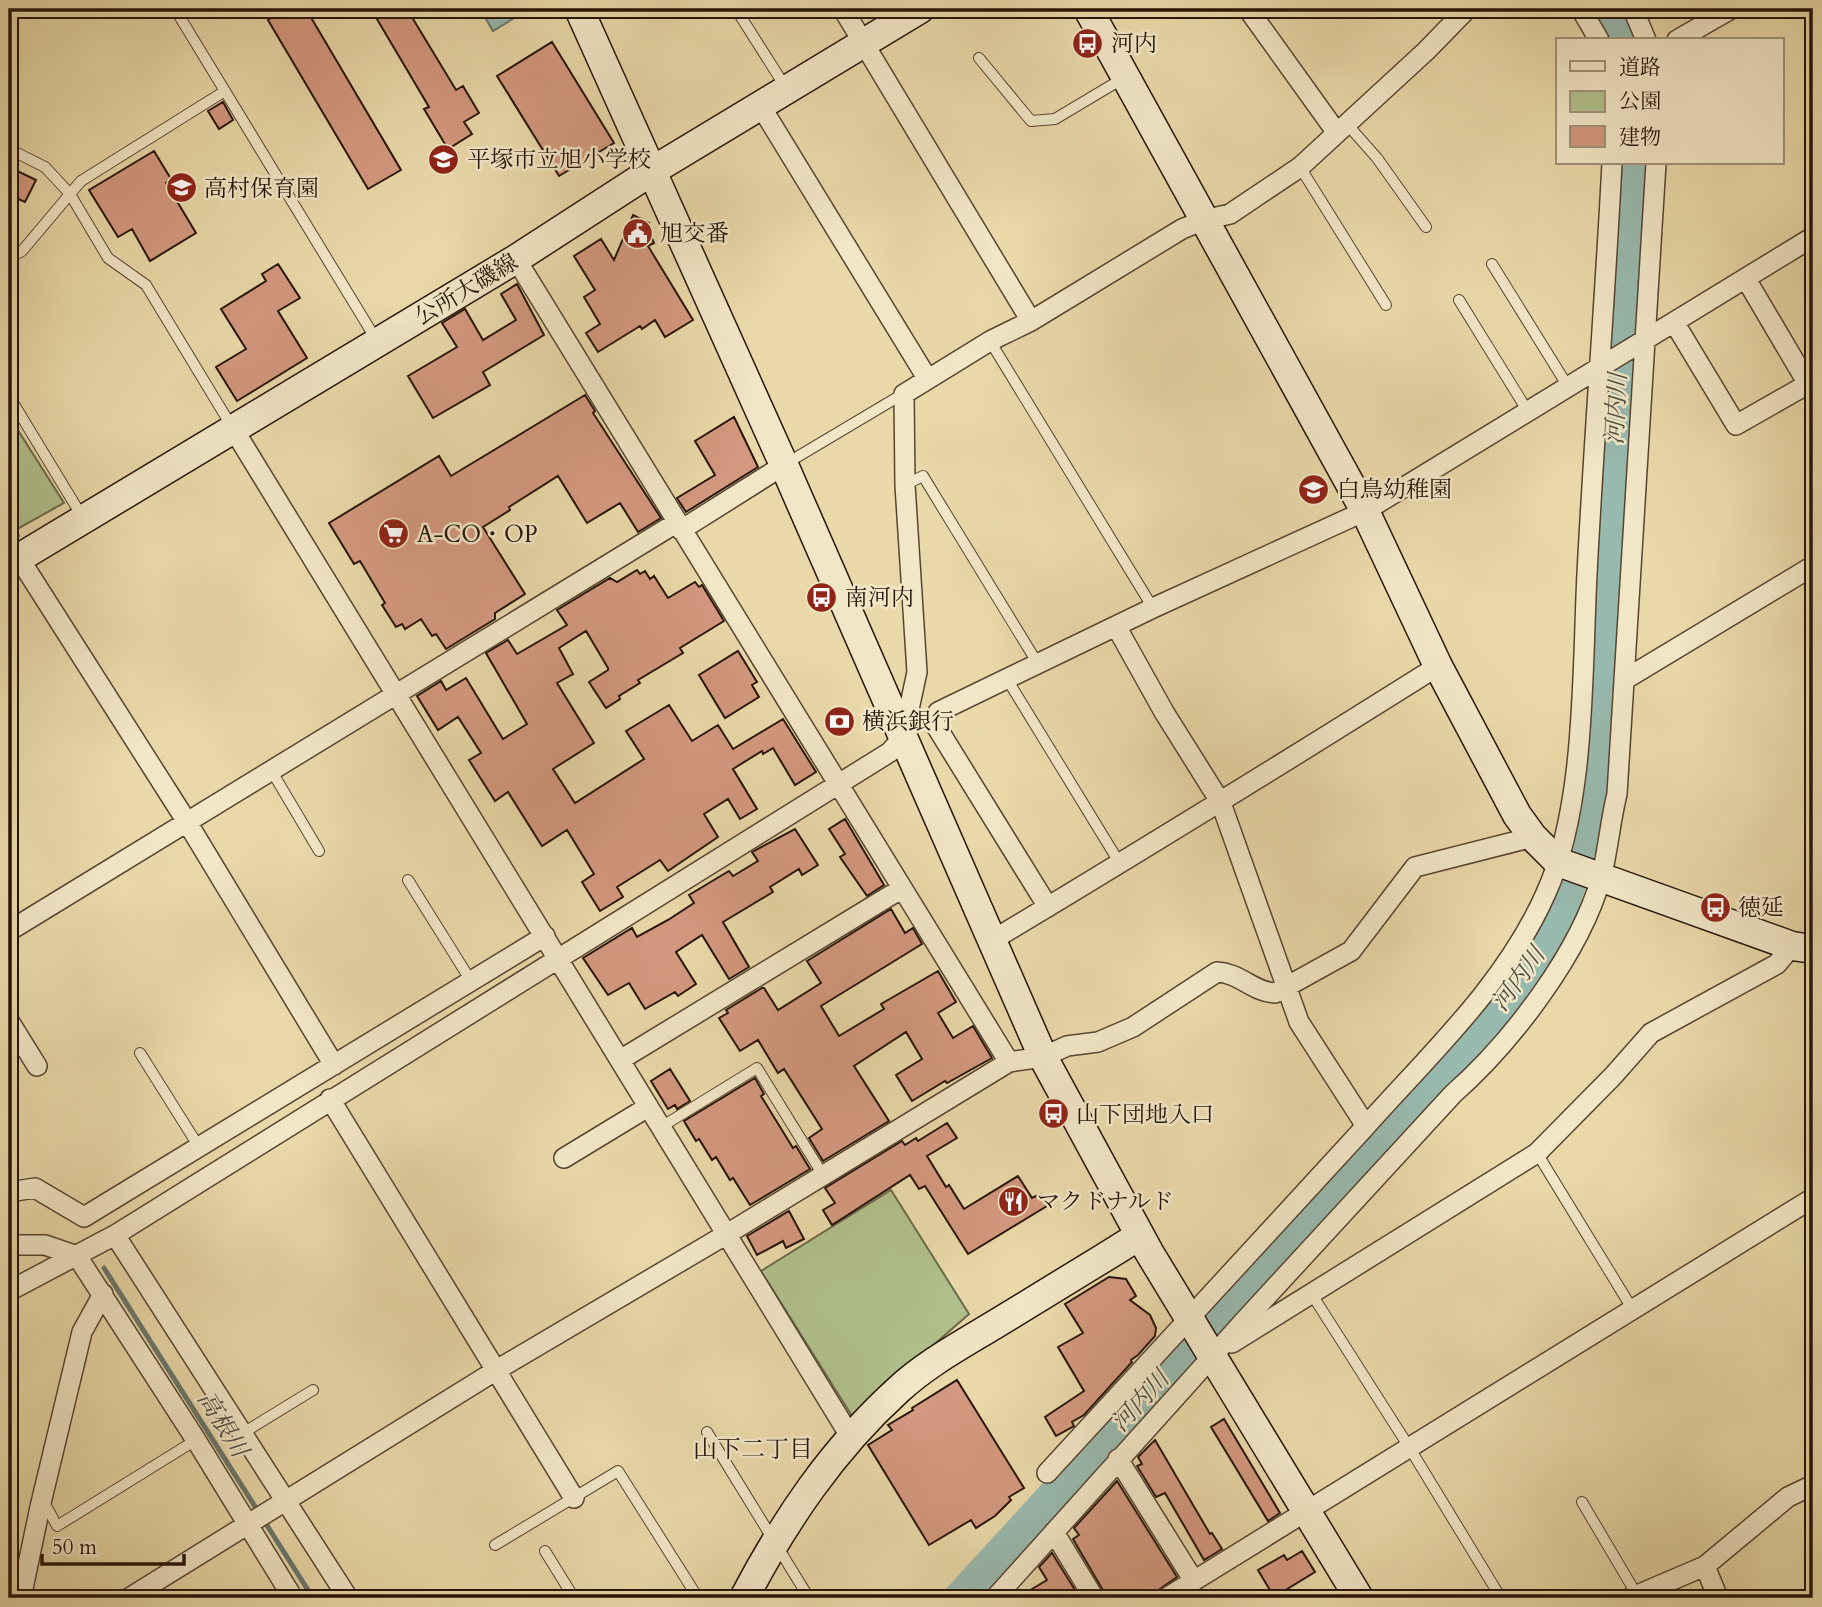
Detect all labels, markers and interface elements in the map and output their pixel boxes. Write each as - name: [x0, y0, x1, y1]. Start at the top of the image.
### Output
- bus stop icon: 河内: [1071, 26, 1105, 60]
- place label: 河内: [1111, 28, 1157, 59]
- legend: [1556, 38, 1784, 164]
- text: 道路: [1619, 53, 1661, 82]
- text: 公園: [1619, 87, 1661, 116]
- text: 建物: [1619, 123, 1661, 152]
- school or university icon: 平塚市立旭小学校: [427, 142, 461, 176]
- place label: 平塚市立旭小学校: [467, 144, 651, 175]
- school or university icon: 高村保育園: [164, 171, 198, 205]
- place label: 高村保育園: [204, 173, 319, 204]
- public building icon: 旭交番: [620, 216, 654, 250]
- place label: 旭交番: [660, 218, 729, 249]
- street label: 公所大磯線: [409, 247, 524, 332]
- water label: 河内川: [1598, 369, 1635, 446]
- school or university icon: 白鳥幼稚園: [1297, 472, 1331, 506]
- place label: 白鳥幼稚園: [1337, 474, 1452, 505]
- supermarket icon: A-CO・OP: [377, 517, 411, 551]
- place label: A-CO・OP: [417, 519, 538, 550]
- bus stop icon: 南河内: [805, 580, 839, 614]
- place label: 南河内: [845, 582, 914, 613]
- bank icon: 横浜銀行: [822, 704, 856, 738]
- place label: 横浜銀行: [862, 706, 954, 737]
- bus stop icon: 徳延: [1698, 890, 1732, 924]
- place label: 徳延: [1738, 892, 1784, 923]
- water label: 河内川: [1484, 938, 1555, 1018]
- bus stop icon: 山下団地入口: [1036, 1097, 1070, 1131]
- place label: 山下団地入口: [1076, 1099, 1214, 1130]
- restaurant icon: マクドナルド: [997, 1184, 1031, 1218]
- place label: マクドナルド: [1037, 1186, 1174, 1217]
- water label: 河内川: [1104, 1361, 1179, 1439]
- water label: 高根川: [190, 1385, 257, 1466]
- district label: 山下二丁目: [693, 1433, 813, 1466]
- scale bar: [42, 1523, 184, 1567]
- text: 50 m: [52, 1533, 97, 1562]

